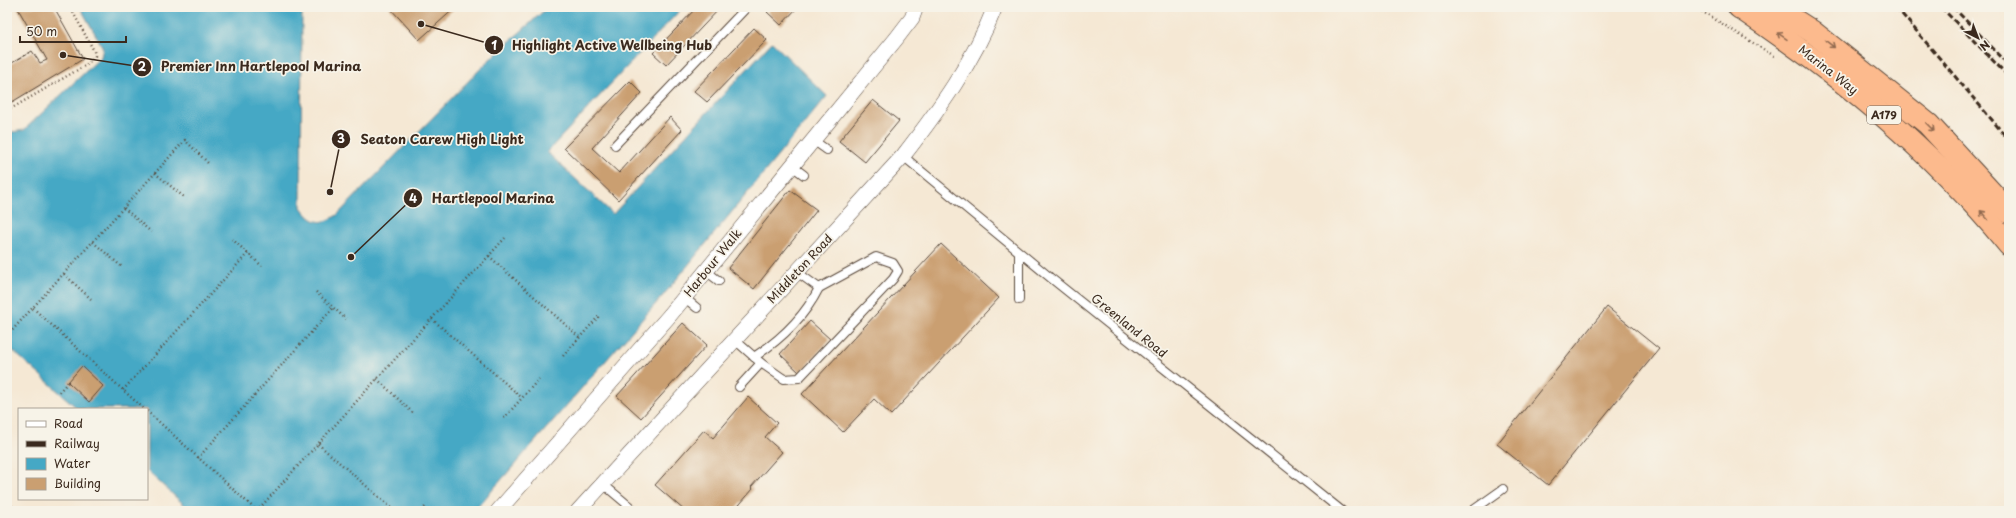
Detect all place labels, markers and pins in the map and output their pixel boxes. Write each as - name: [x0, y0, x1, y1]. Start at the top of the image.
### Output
- callout: Highlight Active Wellbeing Hub: [484, 33, 721, 58]
- callout: Premier Inn Hartlepool Marina: [132, 54, 370, 79]
- callout: Seaton Carew High Light: [331, 127, 532, 152]
- callout: Hartlepool Marina: [403, 186, 562, 211]

